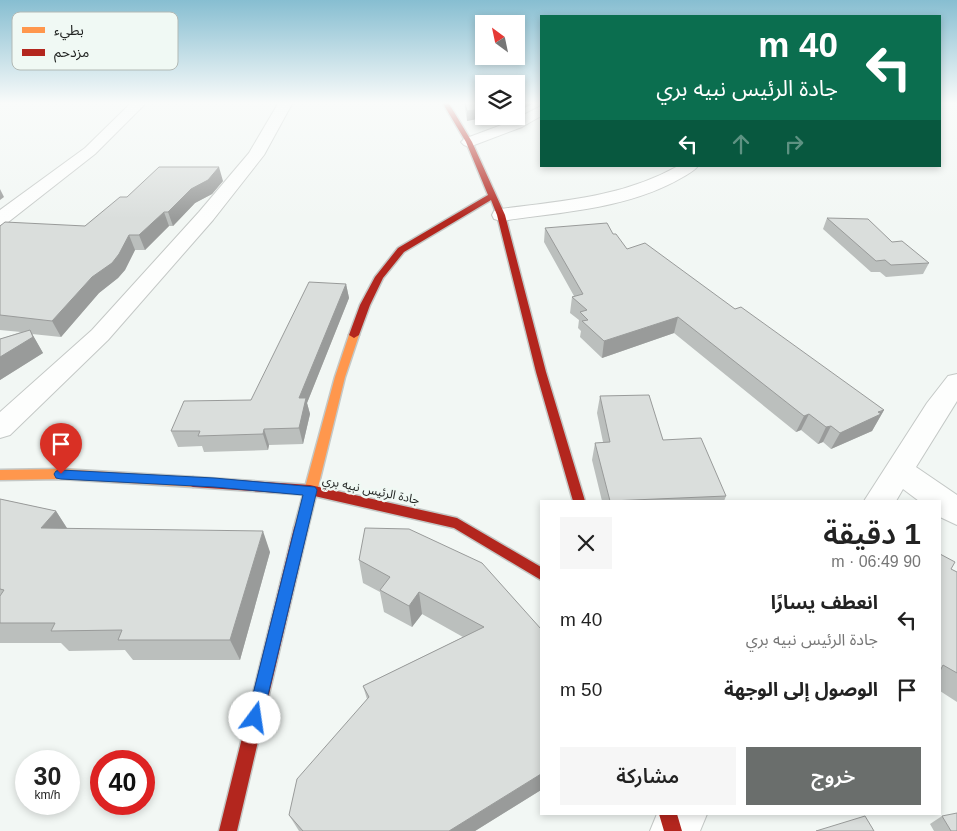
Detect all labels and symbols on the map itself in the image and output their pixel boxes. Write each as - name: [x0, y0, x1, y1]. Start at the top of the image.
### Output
- legend: [12, 12, 178, 70]
- north arrow: [475, 15, 525, 65]
- text: بطيء: [54, 22, 84, 41]
- text: مزدحم: [54, 44, 89, 63]
- pin: [40, 423, 82, 474]
- street label: جادة الرئيس نبيه بري: [320, 473, 421, 510]
- position arrow: [228, 691, 280, 743]
- speed limit sign: 40: [90, 750, 155, 815]

